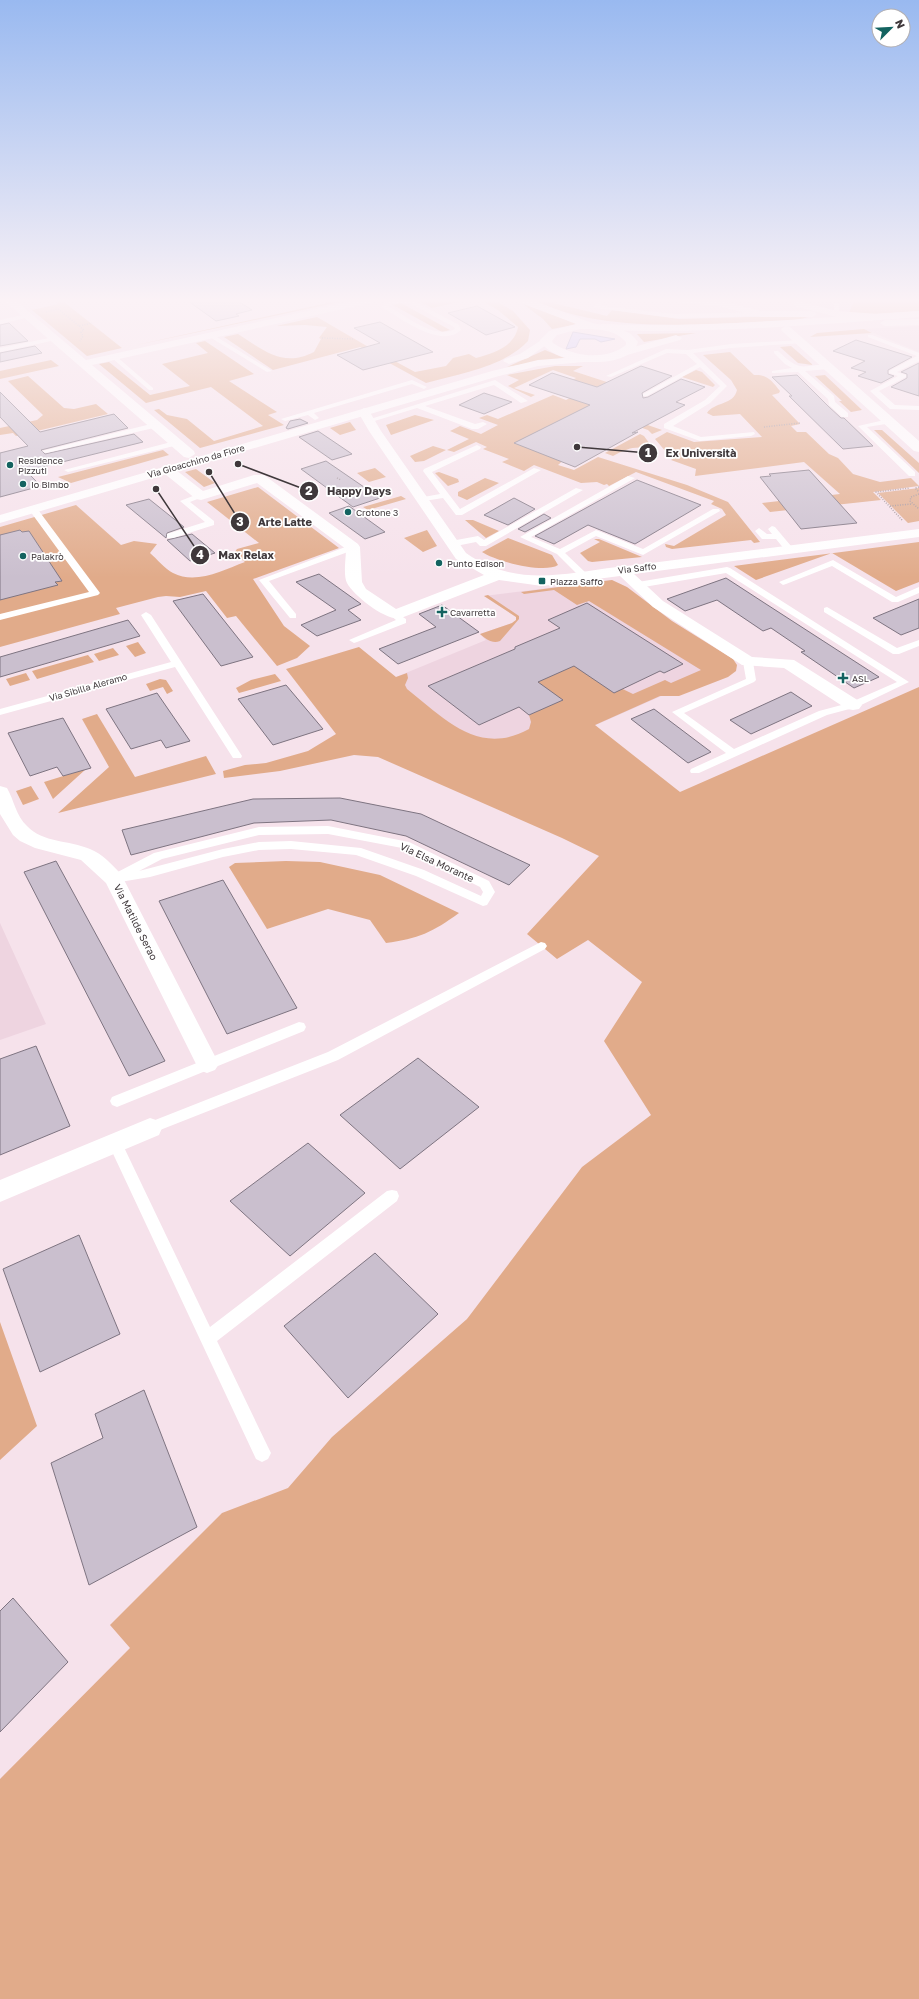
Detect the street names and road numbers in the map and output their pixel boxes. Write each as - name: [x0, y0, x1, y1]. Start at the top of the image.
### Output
- street label: Via Gioacchino da Fiore: [146, 442, 246, 480]
- street label: Via Saffo: [617, 560, 657, 576]
- street label: Via Sibilla Aleramo: [48, 671, 128, 703]
- street label: Via Elsa Morante: [398, 840, 476, 884]
- street label: Via Matilde Serao: [112, 882, 160, 962]

